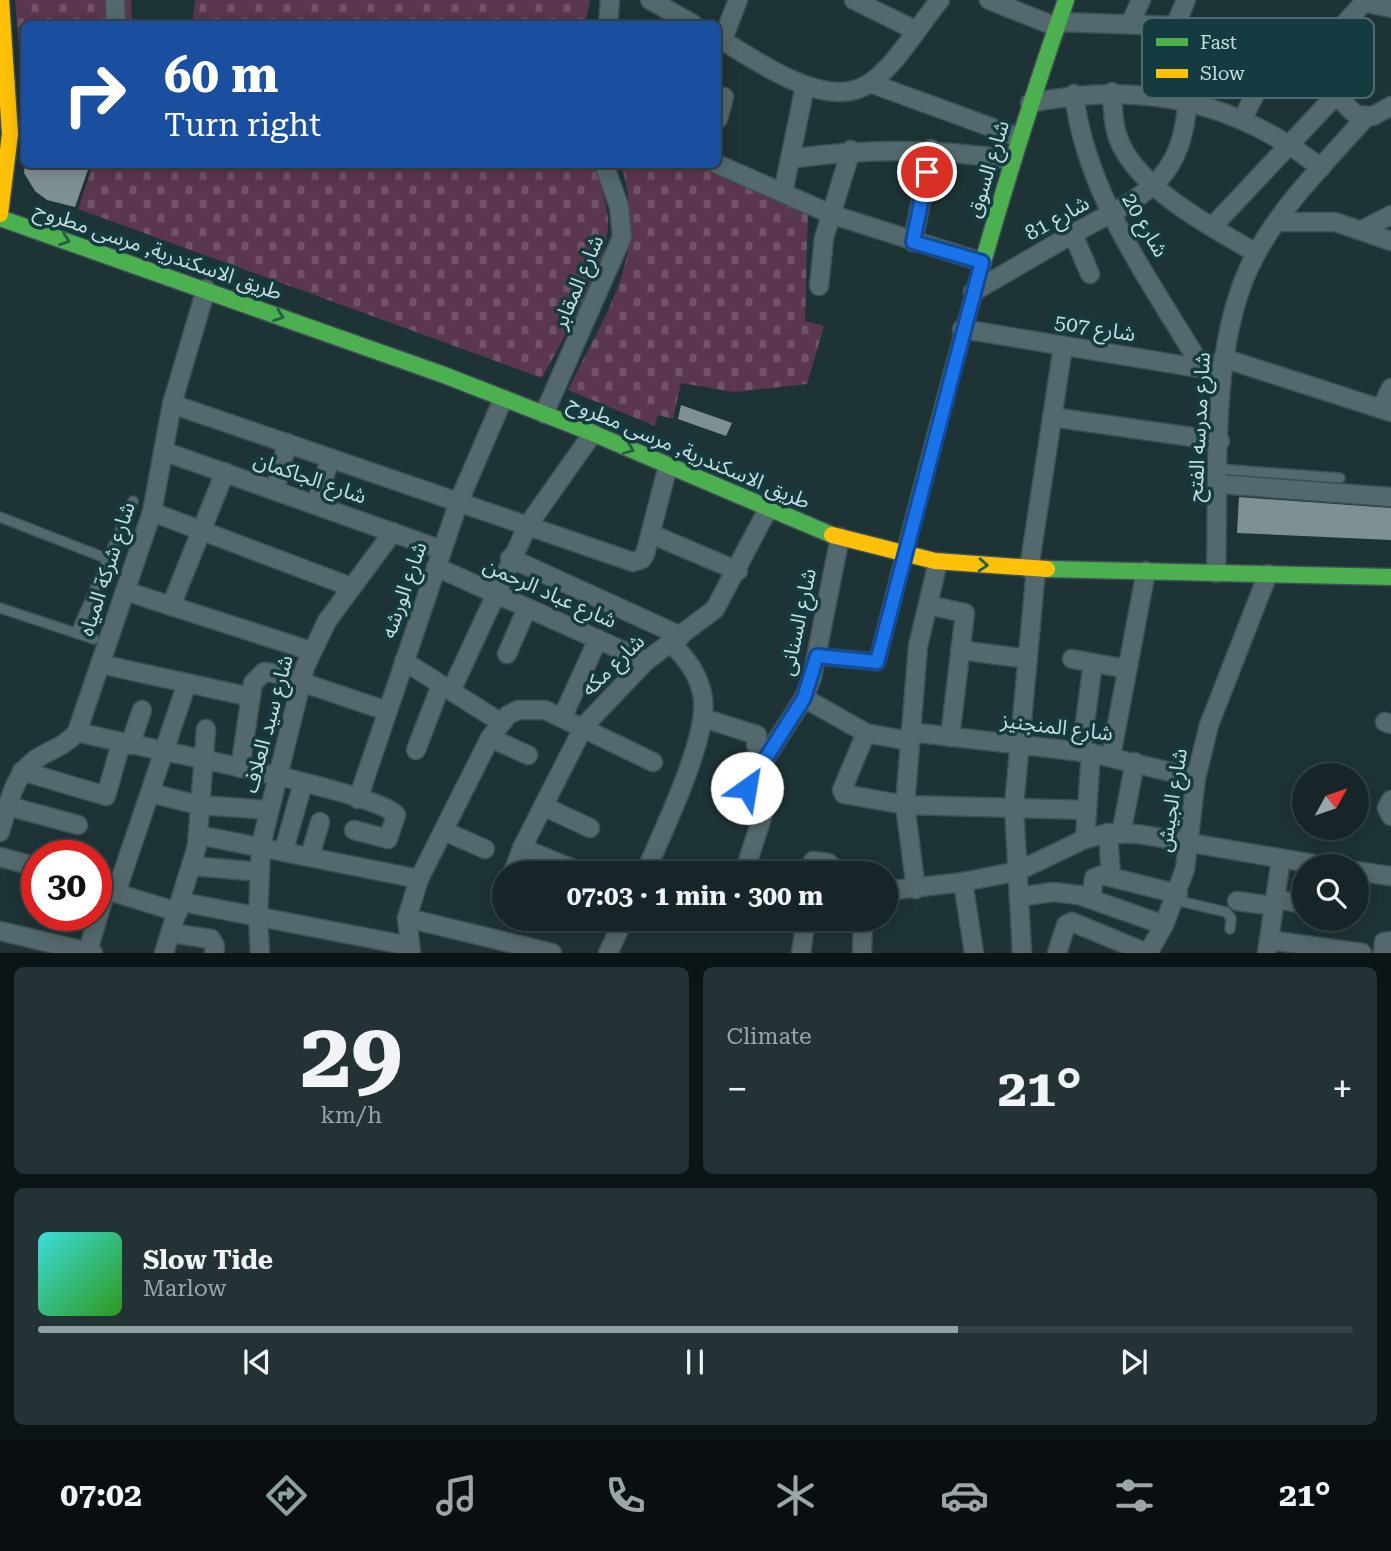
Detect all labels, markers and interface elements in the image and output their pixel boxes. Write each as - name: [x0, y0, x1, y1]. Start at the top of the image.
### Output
- legend: [1142, 18, 1374, 98]
- text: Fast: [1200, 31, 1237, 54]
- text: 60 m: [164, 47, 279, 104]
- icon: right: [49, 49, 140, 140]
- text: Slow: [1200, 62, 1245, 85]
- text: Turn right: [164, 106, 321, 144]
- street label: شارع السوق: [962, 117, 1017, 222]
- pin: [897, 142, 957, 202]
- icon: arrive: [908, 153, 946, 191]
- street label: شارع 20: [1115, 189, 1173, 263]
- street label: شارع 81: [1021, 191, 1095, 248]
- street label: طريق الاسكندرية, مرسى مطروح: [30, 197, 285, 308]
- one-way arrow: [58, 232, 70, 246]
- street label: شارع المقابر: [547, 232, 611, 334]
- one-way arrow: [273, 308, 285, 322]
- street label: شارع 507: [1052, 310, 1137, 349]
- street label: شارع مدرسه الفتح: [1183, 352, 1218, 503]
- street label: طريق الاسكندرية, مرسى مطروح: [563, 390, 814, 517]
- one-way arrow: [622, 441, 634, 455]
- street label: شارع الجاكمان: [250, 448, 369, 511]
- street label: شارع شركة المياه: [74, 499, 143, 640]
- street label: شارع الورشه: [376, 539, 435, 642]
- street label: شارع عباد الرحمن: [478, 553, 620, 636]
- one-way arrow: [977, 557, 988, 572]
- street label: شارع السنانى: [775, 566, 824, 678]
- street label: شارع مكه: [577, 629, 652, 703]
- street label: شارع سيد العلاف: [238, 652, 301, 796]
- street label: شارع المنجنيز: [998, 708, 1114, 749]
- street label: شارع الجيش: [1152, 746, 1195, 854]
- position arrow: [710, 751, 784, 825]
- north arrow: [1292, 763, 1368, 840]
- map controls: [1292, 763, 1369, 931]
- speed limit sign: 30: [21, 840, 112, 931]
- button: search: [1292, 854, 1369, 931]
- text: 07:03 · 1 min · 300 m: [567, 881, 823, 911]
- text: 29: [300, 1003, 402, 1109]
- text: Climate: [727, 1023, 812, 1050]
- text: 21°: [998, 1058, 1082, 1119]
- text: −: [727, 1067, 748, 1111]
- text: +: [1332, 1067, 1353, 1111]
- text: km/h: [320, 1102, 382, 1129]
- text: Slow Tide: [143, 1245, 273, 1275]
- text: Marlow: [143, 1275, 226, 1302]
- icon: previous: [238, 1343, 276, 1381]
- icon: pause: [676, 1343, 714, 1381]
- icon: next: [1115, 1343, 1153, 1381]
- icon: directions: [262, 1471, 311, 1520]
- icon: music: [432, 1471, 481, 1520]
- icon: phone: [601, 1471, 650, 1520]
- icon: climate: [771, 1471, 820, 1520]
- icon: car: [940, 1471, 989, 1520]
- icon: filters: [1110, 1471, 1159, 1520]
- text: 07:02: [60, 1476, 142, 1514]
- text: 21°: [1279, 1476, 1331, 1514]

